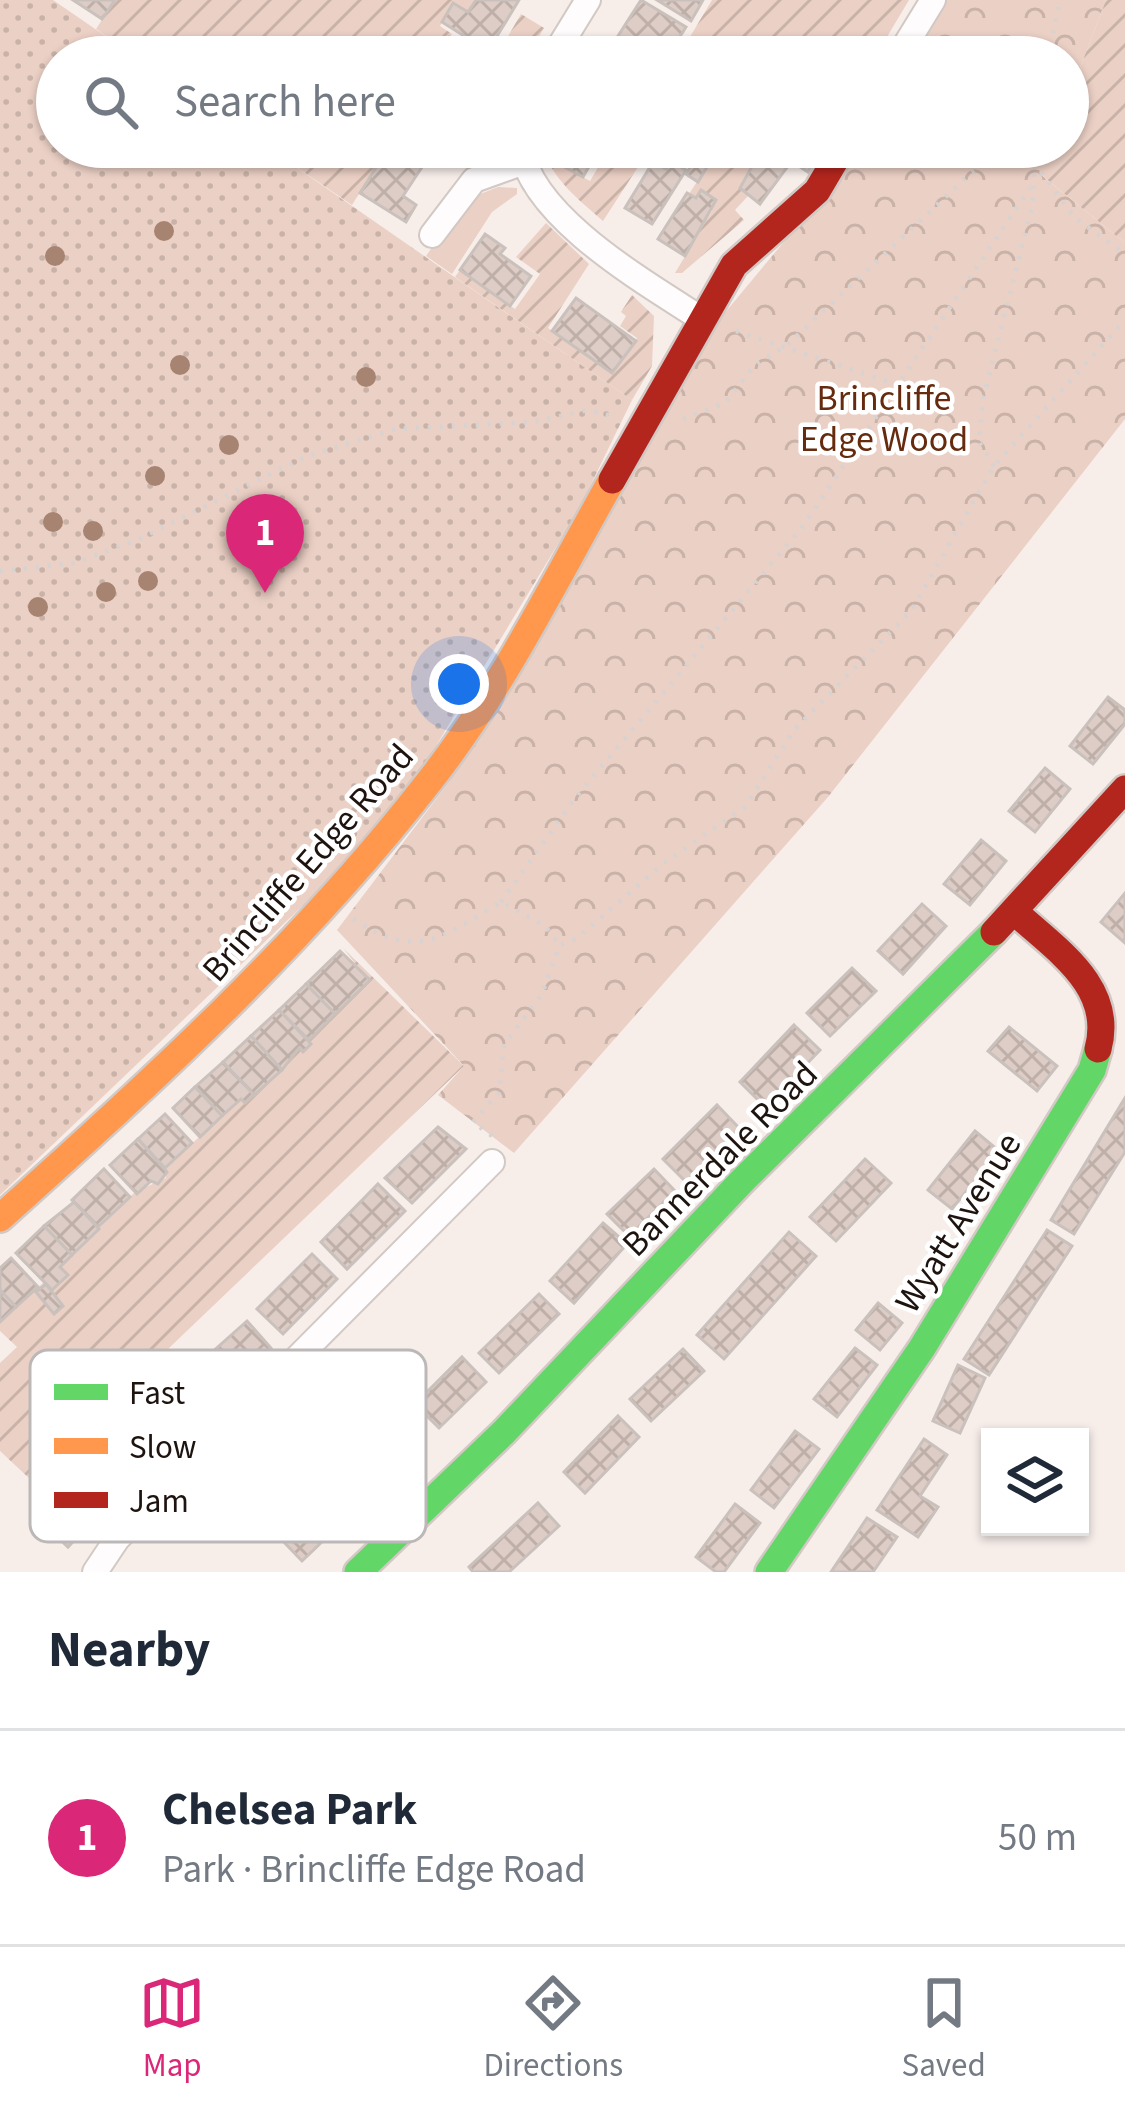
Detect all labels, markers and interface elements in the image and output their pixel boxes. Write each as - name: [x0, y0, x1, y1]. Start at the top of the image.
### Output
- search box: [36, 36, 1089, 168]
- icon: search: [78, 69, 144, 135]
- text: Search here: [174, 70, 396, 134]
- park label: Brincliffe Edge Wood: [800, 373, 968, 465]
- pin: 1: [226, 494, 304, 593]
- your location: [429, 654, 489, 714]
- street label: Brincliffe Edge Road: [190, 733, 426, 993]
- street label: Bannerdale Road: [611, 1050, 829, 1268]
- street label: Wyatt Avenue: [883, 1123, 1034, 1323]
- legend: [30, 1350, 426, 1542]
- text: Fast: [129, 1370, 185, 1417]
- text: Slow: [129, 1424, 197, 1471]
- map controls: [981, 1428, 1089, 1536]
- button: layers: [981, 1428, 1089, 1536]
- text: Jam: [129, 1478, 189, 1525]
- text: Nearby: [48, 1614, 210, 1686]
- text: Chelsea Park: [162, 1778, 417, 1842]
- text: 1: [77, 1810, 97, 1866]
- text: 50 m: [998, 1810, 1077, 1866]
- text: Park · Brincliffe Edge Road: [162, 1842, 586, 1898]
- tab: Map: [139, 1970, 205, 2089]
- tab: Directions: [484, 1970, 623, 2089]
- tab: Saved: [902, 1970, 986, 2089]

